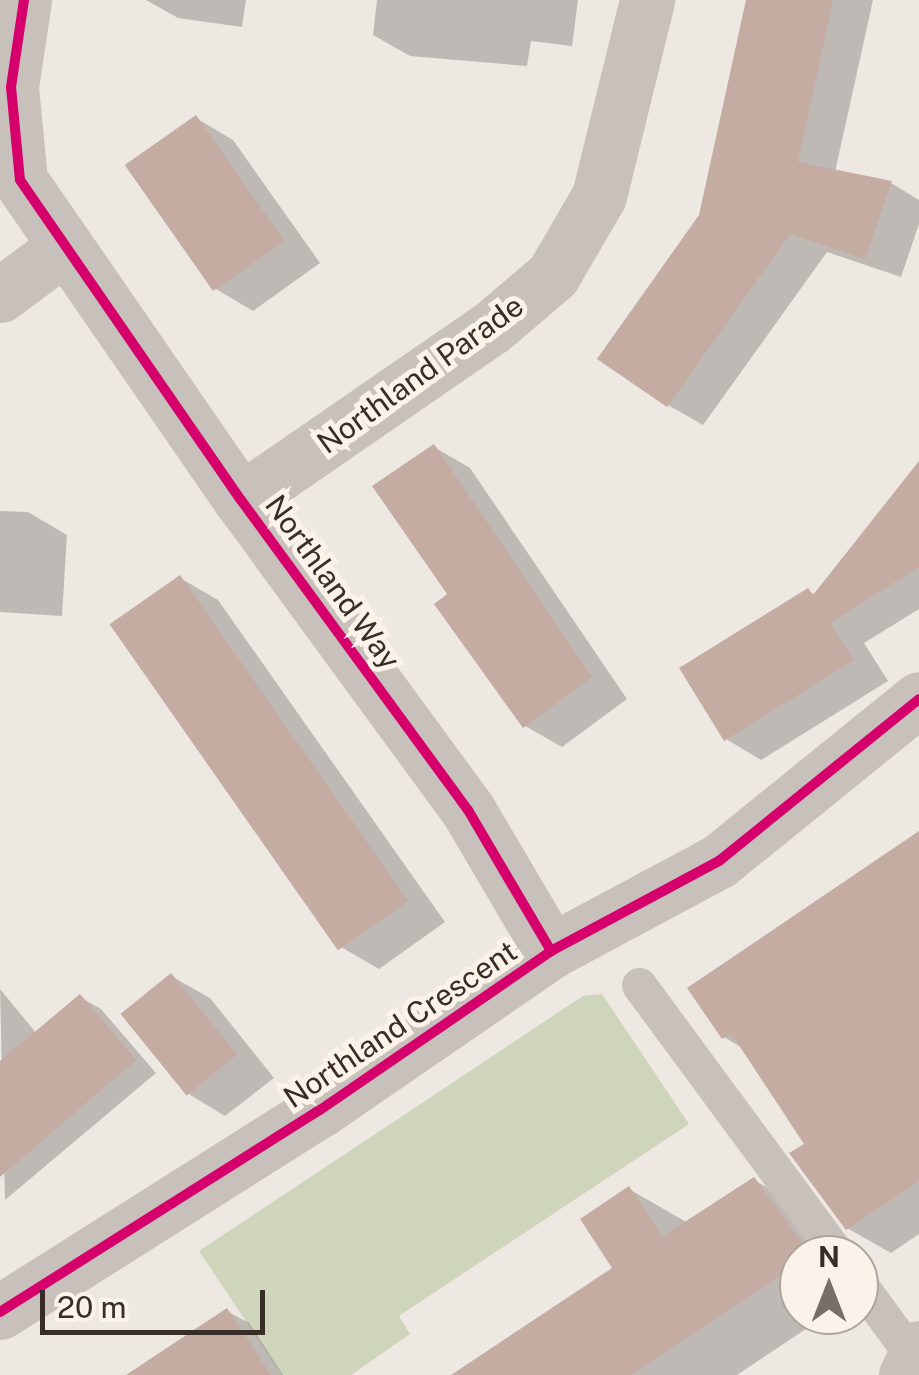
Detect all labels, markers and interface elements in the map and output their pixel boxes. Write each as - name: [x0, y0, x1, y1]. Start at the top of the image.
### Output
- street label: Northland Parade: [310, 287, 530, 461]
- street label: Northland Way: [258, 488, 408, 676]
- street label: Northland Crescent: [277, 933, 523, 1115]
- north arrow: [779, 1235, 879, 1335]
- text: N: [818, 1240, 840, 1273]
- scale bar: [45, 1270, 270, 1332]
- text: 20 m: [57, 1289, 126, 1325]

